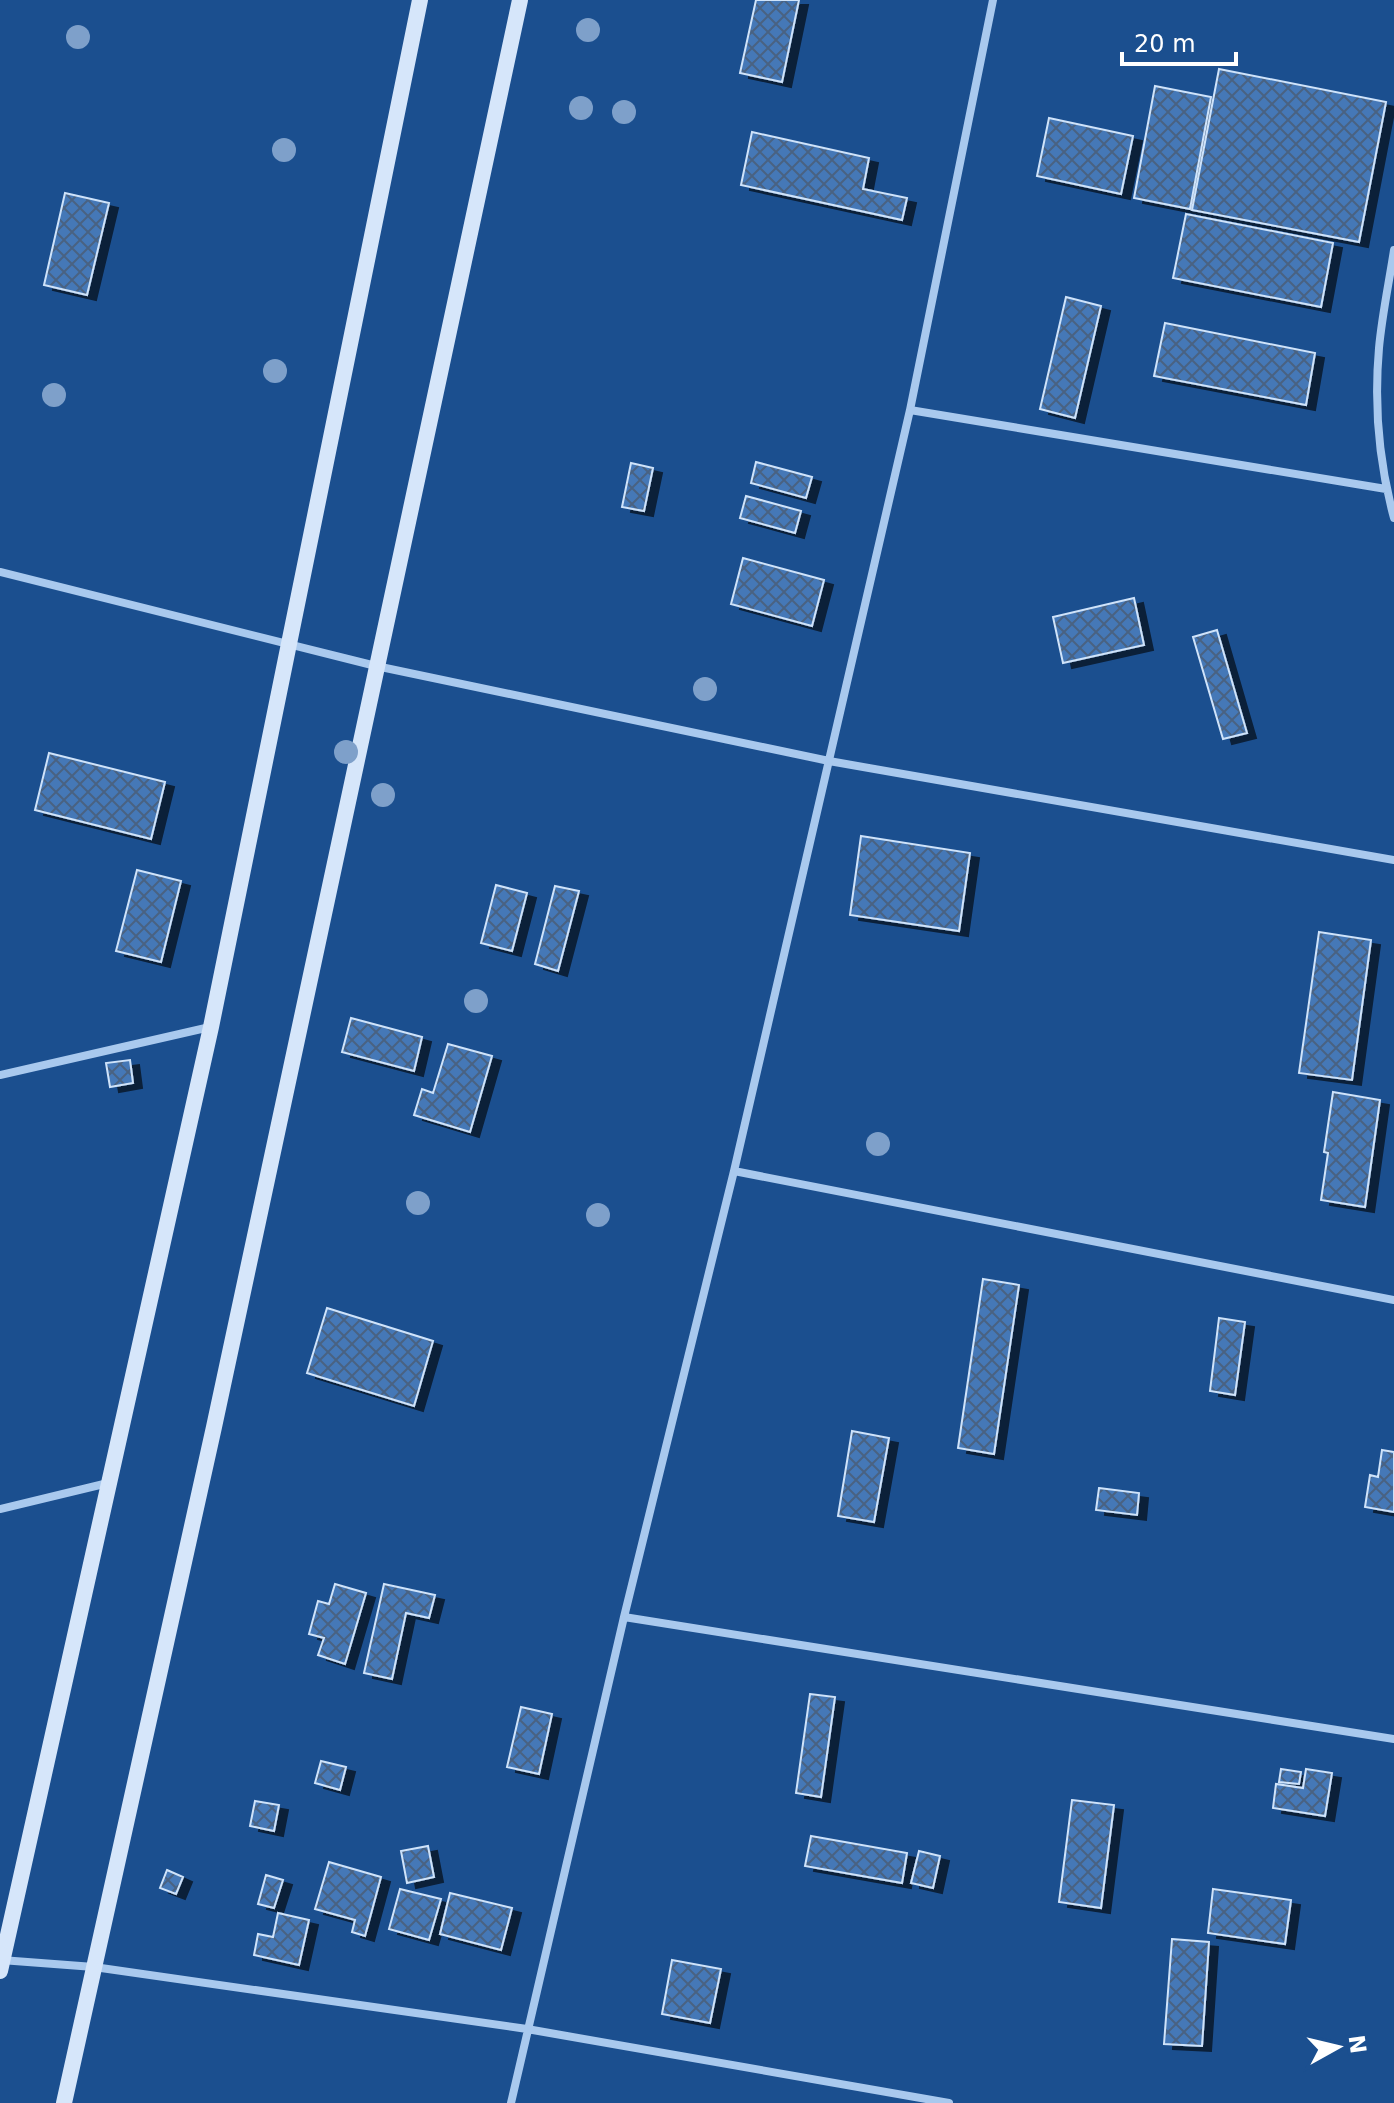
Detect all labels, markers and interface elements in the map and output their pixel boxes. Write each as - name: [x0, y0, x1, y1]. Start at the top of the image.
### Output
- scale bar: [1122, 16, 1236, 66]
- text: 20 m: [1134, 30, 1196, 58]
- north arrow: [1298, 2007, 1378, 2087]
- text: N: [1344, 2033, 1371, 2055]

